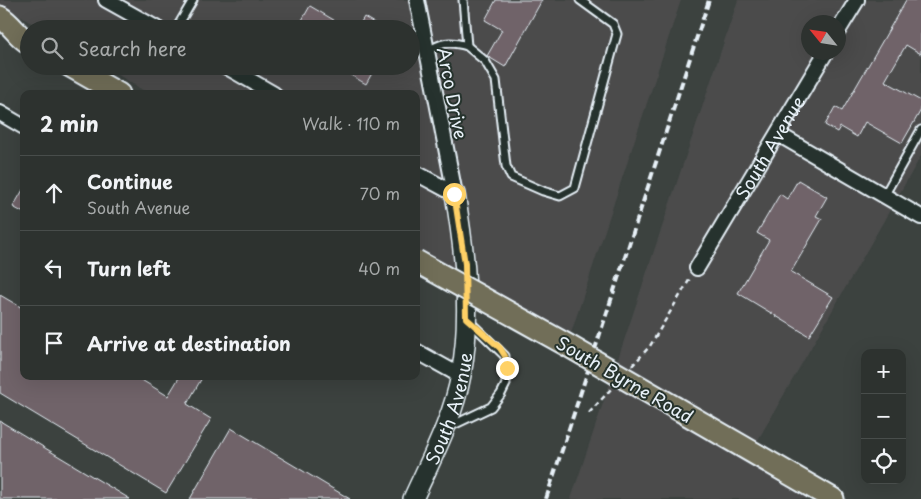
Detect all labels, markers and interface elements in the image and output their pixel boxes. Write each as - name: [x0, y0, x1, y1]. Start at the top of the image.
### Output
- north arrow: [801, 15, 846, 60]
- search box: [20, 20, 420, 75]
- icon: search: [38, 34, 66, 62]
- text: Search here: [78, 34, 187, 62]
- street label: Arco Drive: [431, 45, 475, 141]
- street label: South Avenue: [728, 90, 811, 204]
- text: 2 min: [40, 107, 99, 139]
- text: Walk · 110 m: [302, 111, 400, 135]
- text: Continue: [87, 167, 173, 195]
- icon: ahead: [40, 179, 68, 207]
- text: 70 m: [360, 181, 400, 205]
- route start: [443, 183, 466, 206]
- text: South Avenue: [87, 195, 190, 219]
- icon: left: [40, 254, 68, 282]
- text: Turn left: [87, 254, 171, 282]
- text: 40 m: [358, 256, 400, 280]
- icon: arrive: [40, 329, 68, 357]
- text: Arrive at destination: [87, 329, 291, 357]
- street label: South Byrne Road: [551, 329, 699, 429]
- map controls: [861, 349, 906, 484]
- button: +: [861, 349, 906, 394]
- street label: South Avenue: [418, 351, 478, 469]
- route end: [496, 357, 519, 380]
- button: −: [861, 394, 906, 439]
- button: locate: [861, 439, 906, 484]

